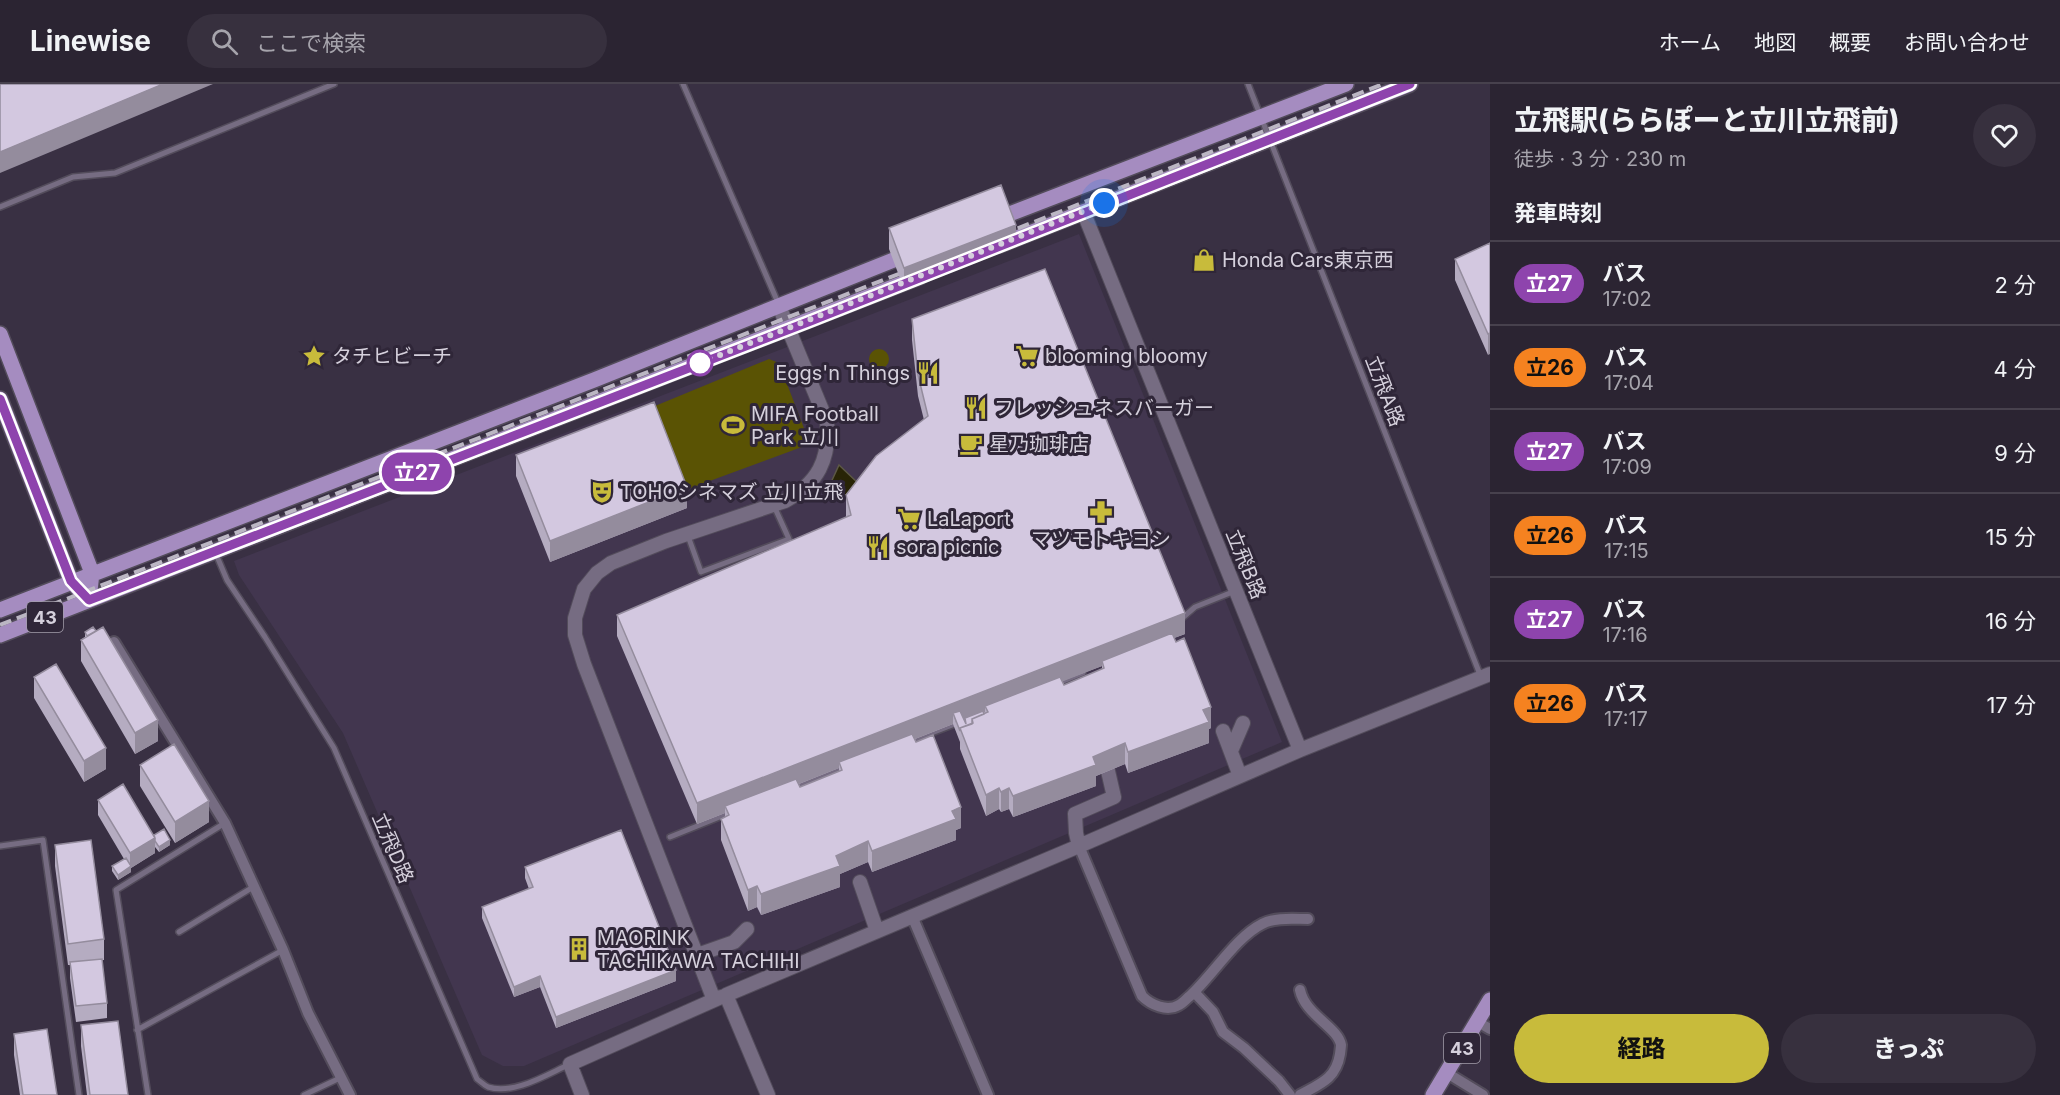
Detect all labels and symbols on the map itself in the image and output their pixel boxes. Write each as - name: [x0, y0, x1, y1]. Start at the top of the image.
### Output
- your location: [1089, 188, 1119, 218]
- shop icon: Honda Cars東京西: [1191, 247, 1217, 273]
- place label: Honda Cars東京西: [1222, 248, 1394, 272]
- place icon: タチヒビーチ: [301, 343, 327, 369]
- supermarket icon: blooming bloomy: [1014, 343, 1040, 369]
- place label: タチヒビーチ: [332, 344, 452, 368]
- place label: blooming bloomy: [1045, 344, 1208, 368]
- unlabelled marker: [687, 350, 713, 376]
- street label: 立飛A路: [1361, 352, 1409, 430]
- restaurant icon: Eggs'n Things: [915, 360, 941, 386]
- place label: Eggs'n Things: [775, 361, 910, 385]
- restaurant icon: フレッシュネスバーガー: [963, 395, 989, 421]
- place label: フレッシュネスバーガー: [994, 396, 1214, 420]
- place label: MIFA Football Park 立川: [751, 402, 879, 449]
- sports icon: MIFA Football Park 立川: [720, 412, 746, 438]
- cafe icon: 星乃珈琲店: [958, 431, 984, 457]
- place label: 星乃珈琲店: [989, 432, 1089, 456]
- line badge: 立27: [382, 452, 452, 492]
- theatre icon: TOHOシネマズ 立川立飛: [589, 479, 615, 505]
- place label: TOHOシネマズ 立川立飛: [620, 480, 843, 504]
- pharmacy icon: マツモトキヨシ: [1088, 499, 1114, 525]
- supermarket icon: LaLaport: [896, 506, 922, 532]
- place label: LaLaport: [927, 507, 1011, 531]
- street label: 立飛B路: [1221, 526, 1271, 602]
- place label: マツモトキヨシ: [1031, 527, 1171, 551]
- restaurant icon: sora picnic: [865, 534, 891, 560]
- place label: sora picnic: [896, 535, 1000, 559]
- road number: 43: [27, 602, 63, 632]
- street label: 立飛D路: [367, 809, 419, 887]
- place label: MAORINK TACHIKAWA TACHIHI: [597, 926, 800, 973]
- building icon: MAORINK TACHIKAWA TACHIHI: [566, 936, 592, 962]
- road number: 43: [1444, 1033, 1480, 1063]

